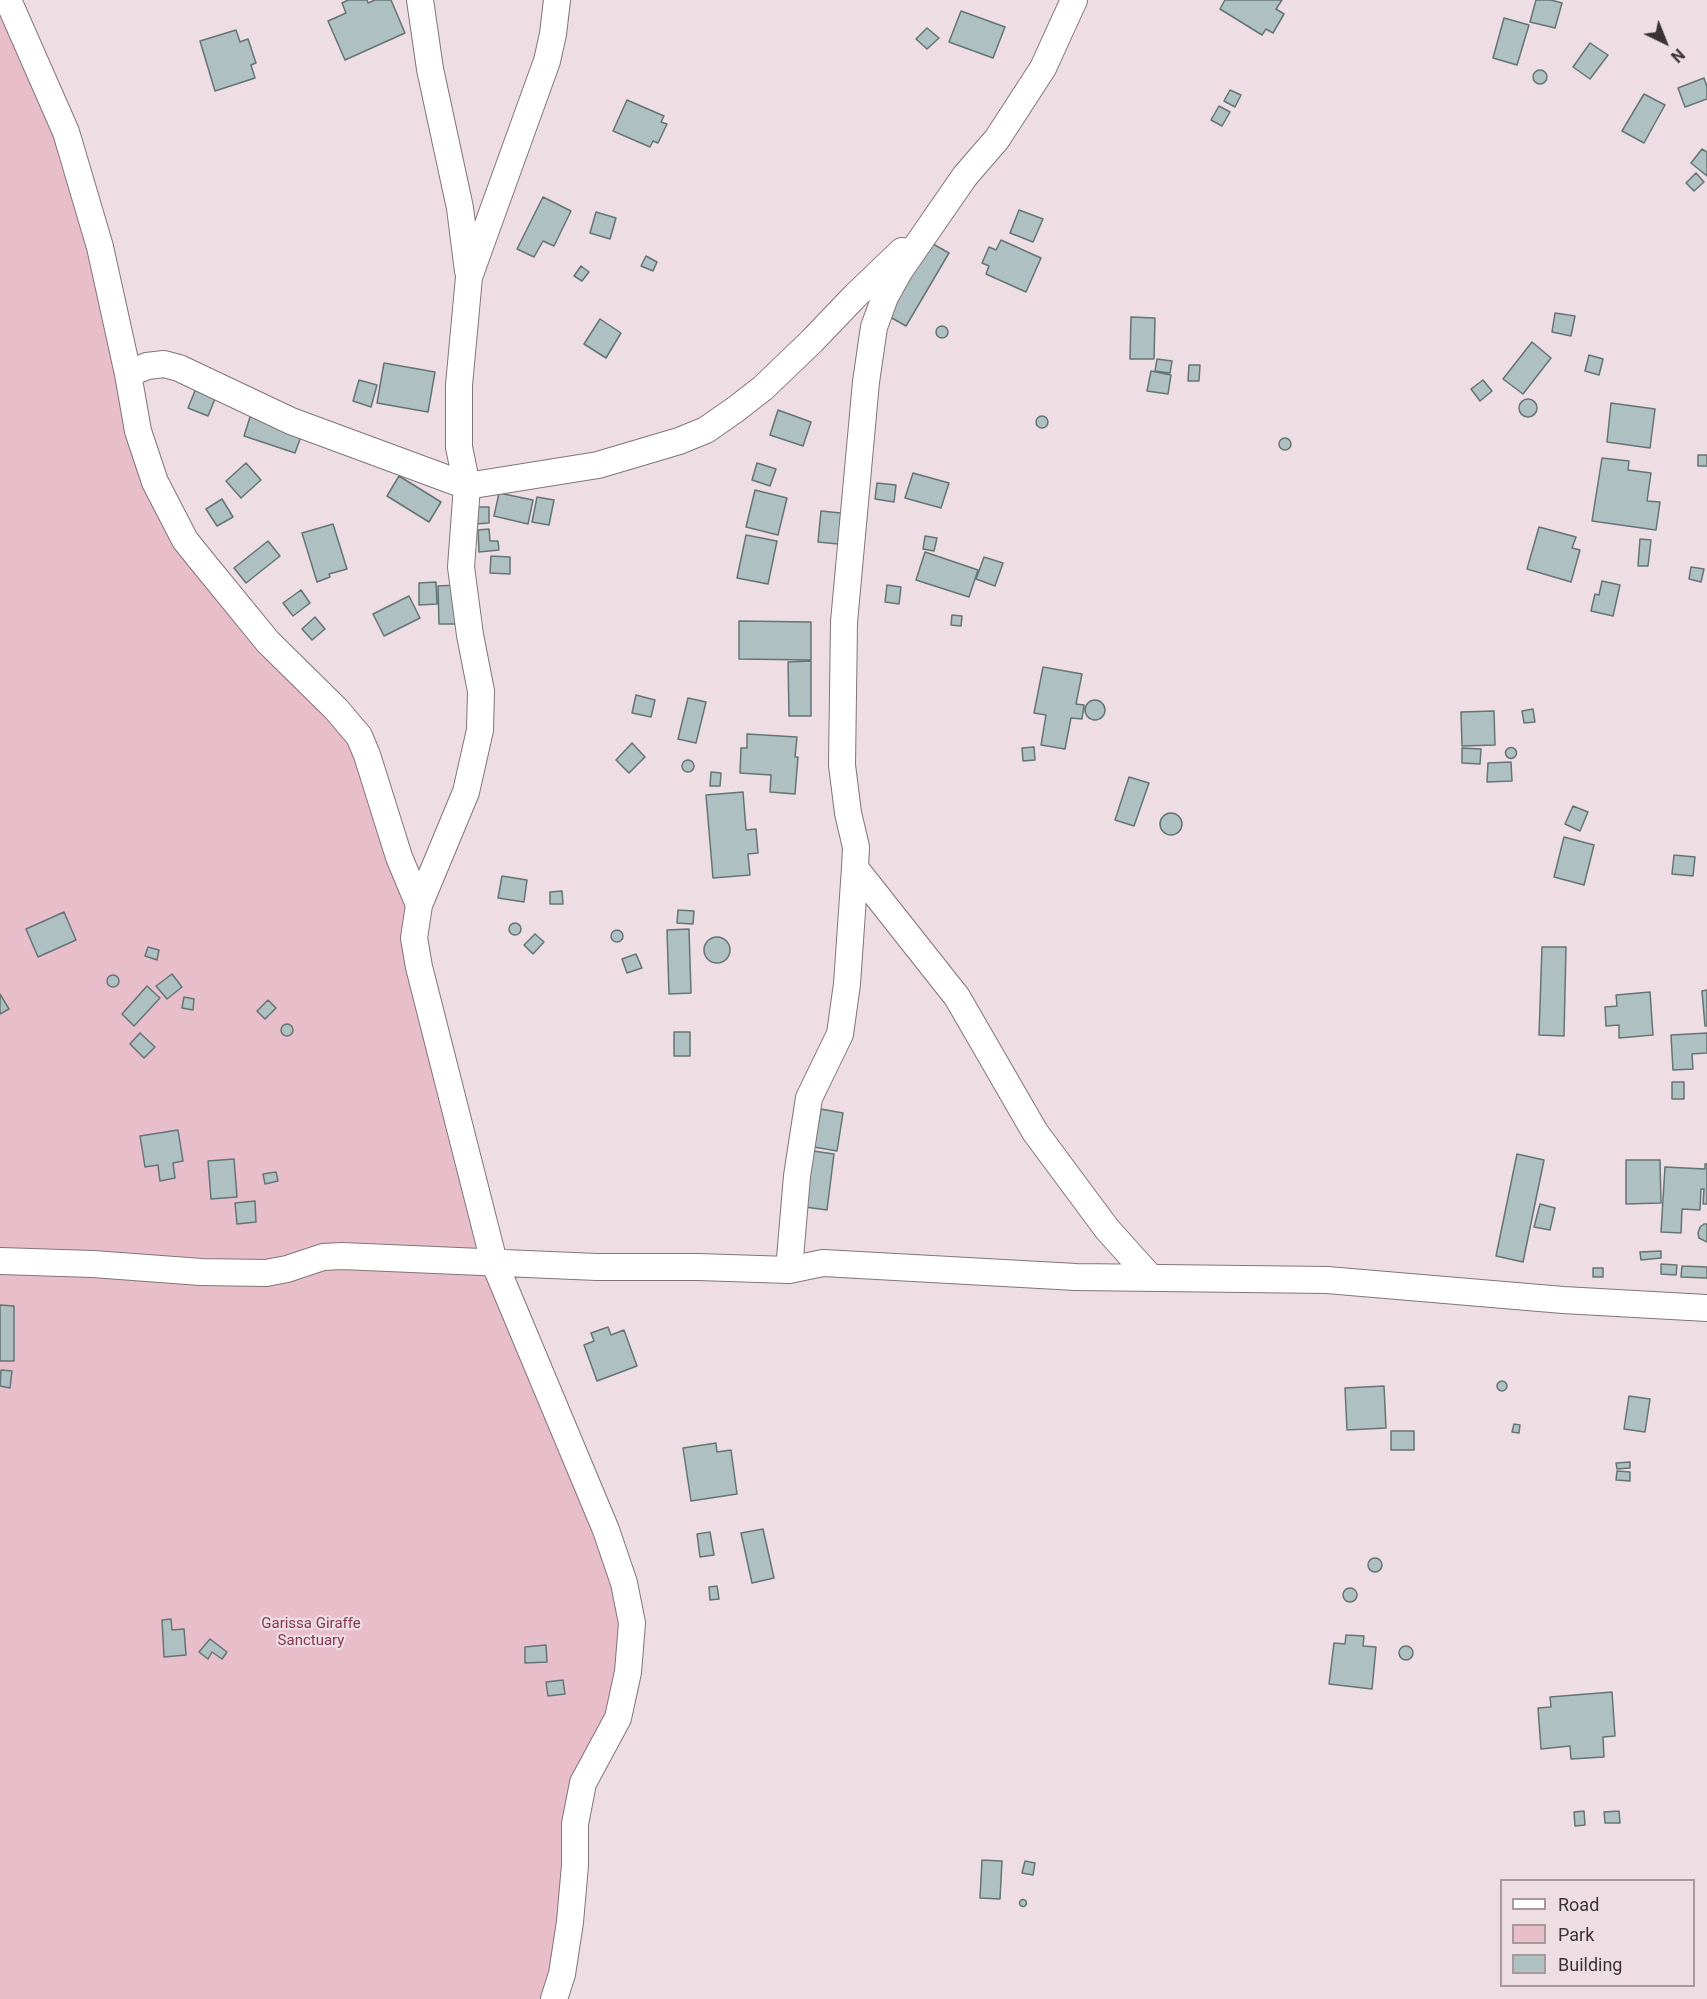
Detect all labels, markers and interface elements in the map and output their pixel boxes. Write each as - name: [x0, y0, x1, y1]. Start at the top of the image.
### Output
- north arrow: [1635, 12, 1695, 72]
- text: N: [1667, 45, 1688, 66]
- park label: Garissa Giraffe Sanctuary: [261, 1615, 361, 1650]
- legend: [1500, 1879, 1695, 1987]
- text: Road: [1558, 1894, 1599, 1915]
- text: Park: [1558, 1924, 1594, 1945]
- text: Building: [1558, 1954, 1622, 1975]

